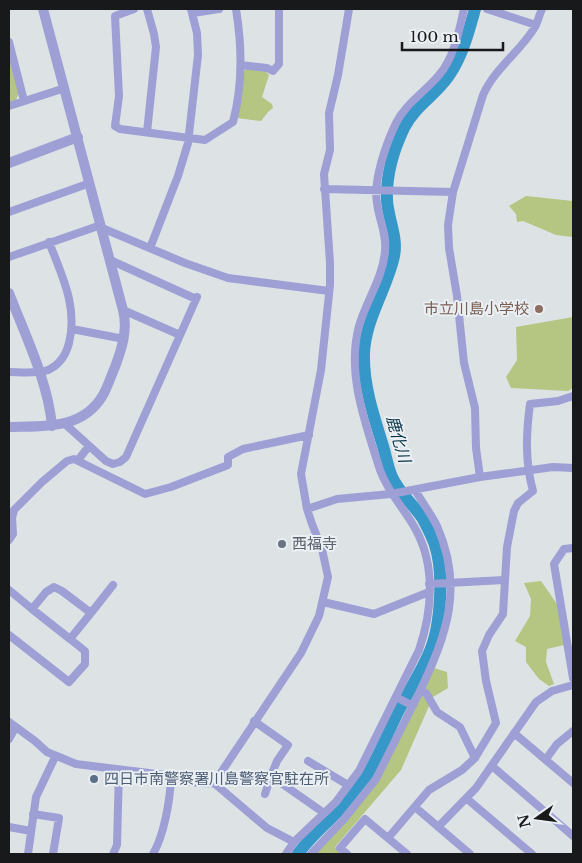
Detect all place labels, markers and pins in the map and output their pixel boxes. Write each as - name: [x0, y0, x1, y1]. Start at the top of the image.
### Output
- place label: 市立川島小学校: [424, 299, 529, 318]
- marker: 市立川島小学校: [533, 303, 545, 315]
- place label: 西福寺: [292, 534, 337, 553]
- marker: 西福寺: [276, 538, 288, 550]
- place label: 四日市南警察署川島警察官駐在所: [104, 769, 329, 788]
- marker: 四日市南警察署川島警察官駐在所: [88, 773, 100, 785]

